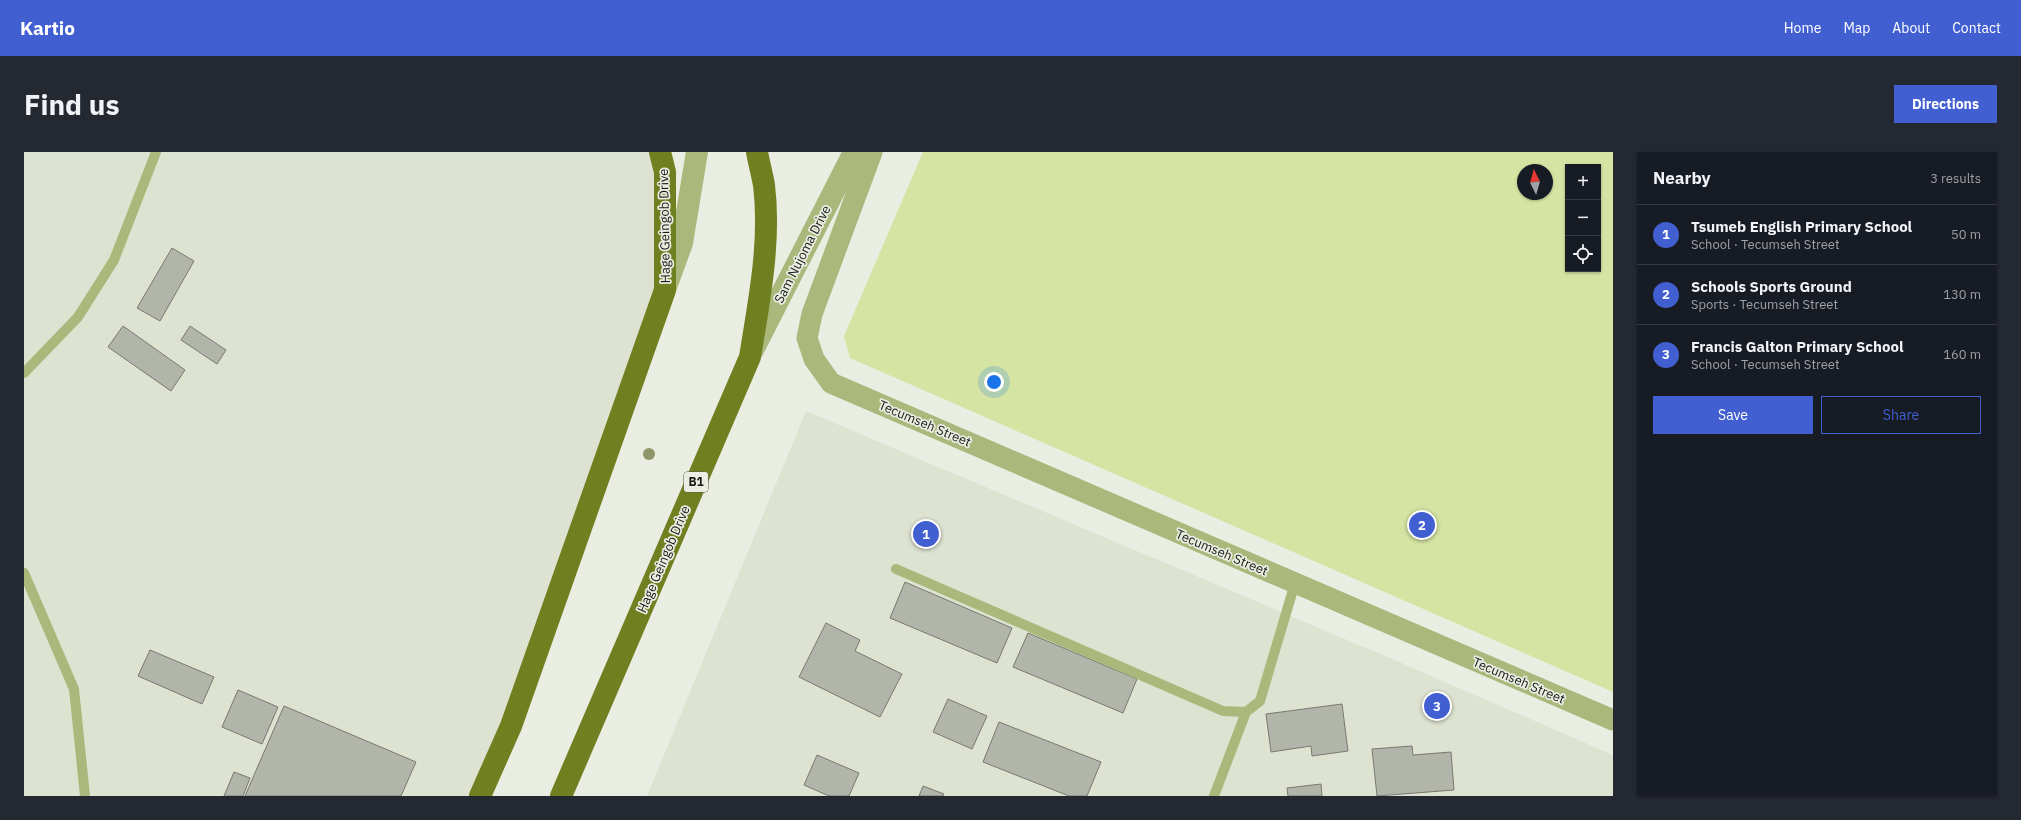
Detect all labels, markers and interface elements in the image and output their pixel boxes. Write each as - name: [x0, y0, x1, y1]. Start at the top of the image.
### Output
- text: Kartio: [20, 16, 75, 40]
- text: Home: [1784, 19, 1821, 37]
- text: Map: [1843, 19, 1870, 37]
- text: About: [1892, 19, 1930, 37]
- text: Contact: [1952, 19, 2001, 37]
- button: Directions: [1894, 85, 1997, 123]
- text: Find us: [24, 86, 120, 123]
- north arrow: [1517, 164, 1553, 200]
- map controls: [1565, 164, 1601, 272]
- button: +: [1565, 164, 1601, 200]
- text: Nearby: [1653, 167, 1711, 189]
- street label: Hage Geingob Drive: [655, 168, 674, 284]
- text: 3 results: [1930, 170, 1981, 187]
- button: −: [1565, 200, 1601, 236]
- street label: Sam Nujoma Drive: [770, 202, 834, 306]
- text: Tsumeb English Primary School: [1691, 217, 1912, 236]
- text: 1: [1662, 226, 1670, 243]
- text: 50 m: [1951, 226, 1981, 243]
- button: locate: [1565, 236, 1601, 272]
- text: School · Tecumseh Street: [1691, 236, 1840, 253]
- text: Schools Sports Ground: [1691, 277, 1852, 296]
- text: 2: [1662, 286, 1670, 303]
- text: 130 m: [1943, 286, 1981, 303]
- text: Sports · Tecumseh Street: [1691, 296, 1838, 313]
- text: Francis Galton Primary School: [1691, 337, 1903, 356]
- text: 3: [1662, 346, 1670, 363]
- text: 160 m: [1943, 346, 1981, 363]
- text: School · Tecumseh Street: [1691, 356, 1840, 373]
- your location: [984, 372, 1004, 392]
- street label: Tecumseh Street: [876, 396, 974, 451]
- button: Save: [1653, 396, 1813, 434]
- button: Share: [1821, 396, 1981, 434]
- road number: B1: [684, 472, 708, 492]
- street label: Hage Geingob Drive: [633, 503, 694, 615]
- pin: 2: [1409, 510, 1435, 540]
- pin: 1: [913, 519, 939, 549]
- street label: Tecumseh Street: [1173, 525, 1271, 580]
- street label: Tecumseh Street: [1470, 653, 1568, 708]
- pin: 3: [1424, 691, 1450, 721]

